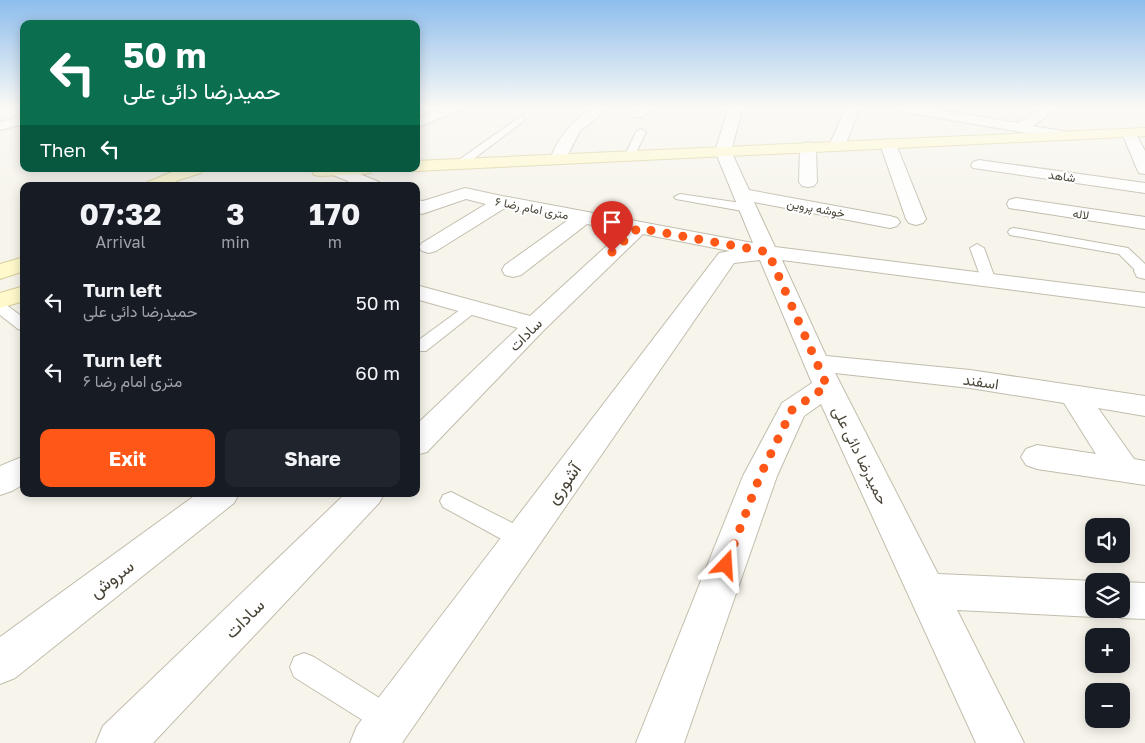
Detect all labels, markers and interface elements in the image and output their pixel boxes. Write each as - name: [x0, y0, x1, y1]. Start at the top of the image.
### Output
- text: 50 m: [123, 34, 206, 76]
- icon: left: [40, 40, 105, 105]
- text: حمیدرضا دائی علی: [123, 77, 280, 104]
- icon: left: [96, 135, 124, 163]
- text: Then: [40, 138, 86, 161]
- street label: شاهد: [1047, 167, 1077, 185]
- street label: ۶ متری امام رضا: [494, 194, 570, 223]
- text: 07:32: [80, 196, 162, 232]
- text: 3: [226, 196, 245, 232]
- text: 170: [309, 196, 360, 232]
- street label: خوشه پروین: [786, 196, 846, 221]
- pin: [591, 201, 633, 252]
- street label: لاله: [1072, 205, 1090, 223]
- icon: arrive: [598, 208, 626, 236]
- text: Arrival: [96, 232, 146, 252]
- text: min: [221, 232, 250, 252]
- text: m: [328, 232, 342, 252]
- text: Turn left: [83, 278, 162, 301]
- icon: left: [40, 288, 68, 316]
- text: 50 m: [356, 291, 400, 314]
- text: حمیدرضا دائی علی: [83, 301, 197, 321]
- street label: سادات: [505, 314, 545, 354]
- text: Turn left: [83, 348, 162, 371]
- icon: left: [40, 358, 68, 386]
- text: 60 m: [355, 361, 400, 384]
- street label: اسفند: [962, 370, 1000, 392]
- text: ۶ متری امام رضا: [83, 371, 182, 391]
- street label: حمیدرضا دائی علی: [828, 403, 893, 508]
- button: Exit: [40, 429, 215, 487]
- button: Share: [225, 429, 400, 487]
- street label: آشوری: [541, 457, 587, 508]
- map controls: [1085, 518, 1130, 728]
- button: sound: [1085, 518, 1130, 563]
- position arrow: [699, 538, 751, 590]
- street label: سروش: [84, 554, 138, 603]
- button: layers: [1085, 573, 1130, 618]
- street label: سادات: [219, 593, 269, 643]
- button: +: [1085, 628, 1130, 673]
- button: −: [1085, 683, 1130, 728]

